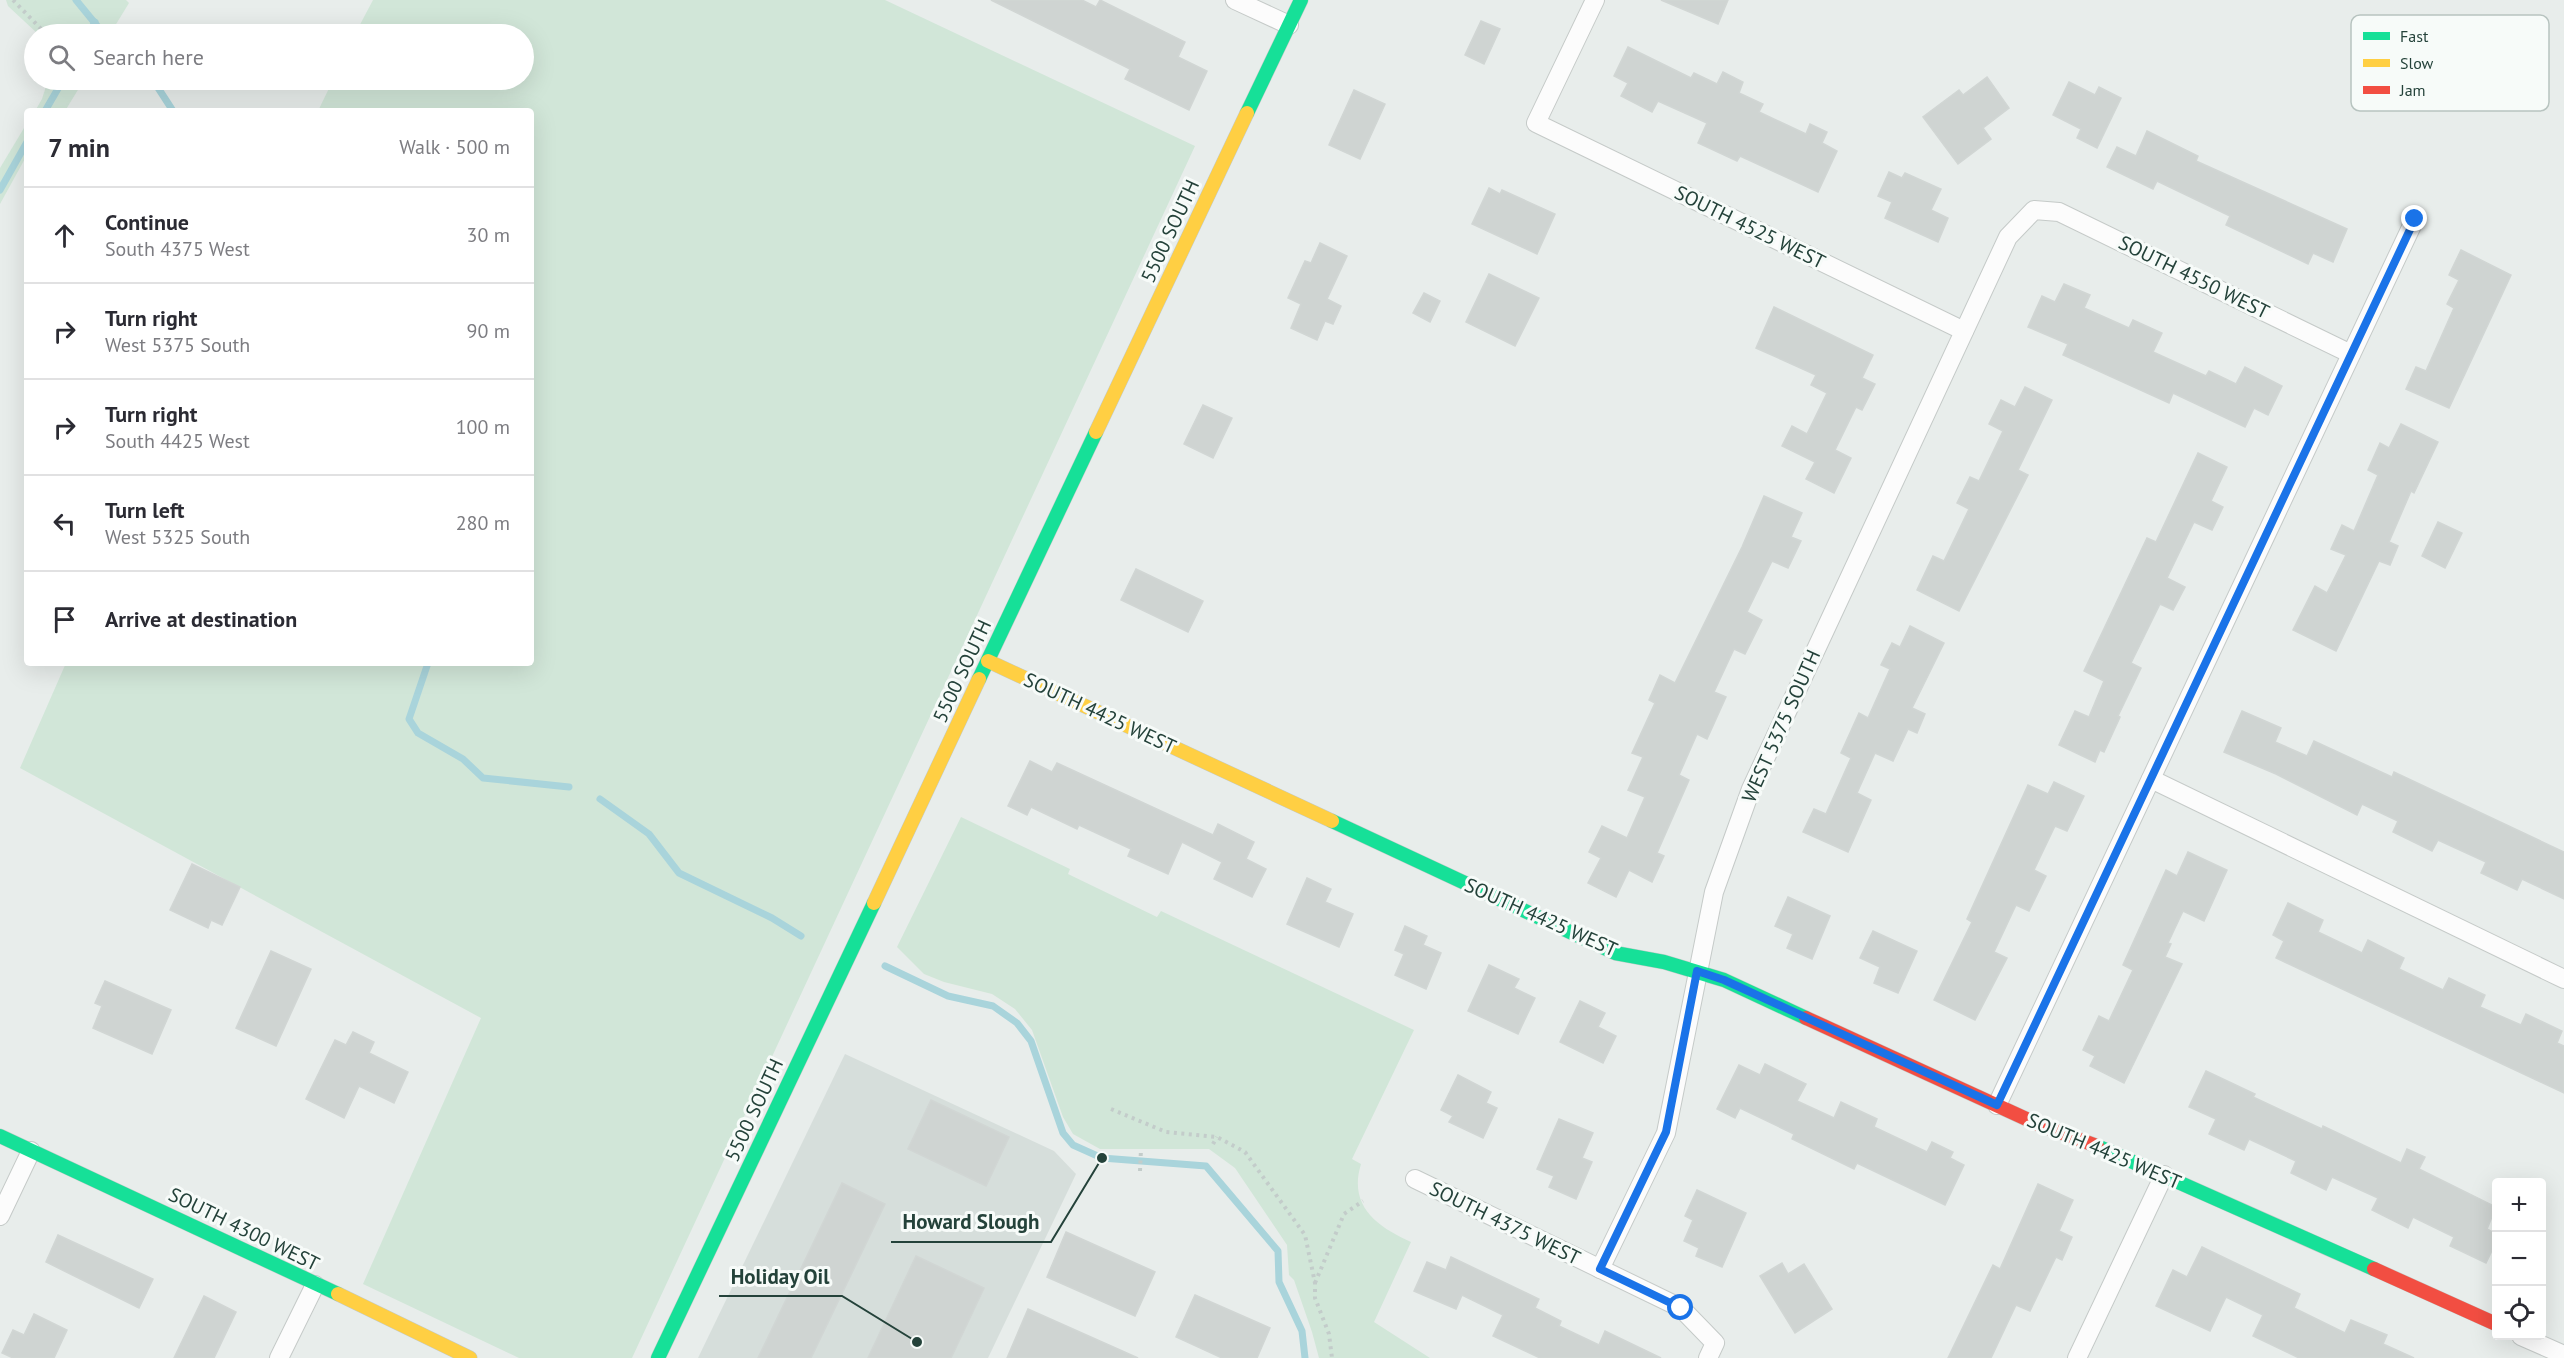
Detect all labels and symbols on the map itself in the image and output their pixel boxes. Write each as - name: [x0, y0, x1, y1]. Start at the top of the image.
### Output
- legend: [2351, 15, 2549, 111]
- text: Fast: [2400, 26, 2429, 46]
- text: Slow: [2400, 53, 2434, 73]
- text: Jam: [2399, 80, 2426, 100]
- street label: 5500 SOUTH: [1135, 175, 1205, 287]
- street label: SOUTH 4525 WEST: [1670, 179, 1830, 275]
- route end: [2401, 205, 2427, 231]
- street label: SOUTH 4550 WEST: [2114, 229, 2274, 325]
- street label: 5500 SOUTH: [927, 615, 997, 727]
- street label: WEST 5375 SOUTH: [1736, 646, 1826, 806]
- street label: SOUTH 4425 WEST: [1020, 666, 1180, 760]
- street label: SOUTH 4425 WEST: [1460, 872, 1622, 962]
- street label: 5500 SOUTH: [719, 1054, 789, 1166]
- street label: SOUTH 4425 WEST: [2023, 1107, 2185, 1195]
- street label: SOUTH 4375 WEST: [1425, 1175, 1585, 1271]
- street label: SOUTH 4300 WEST: [164, 1181, 324, 1277]
- callout: Howard Slough: [891, 1203, 1051, 1242]
- text: Howard Slough: [903, 1208, 1039, 1235]
- callout: Holiday Oil: [719, 1257, 842, 1296]
- text: Holiday Oil: [731, 1263, 830, 1290]
- route start: [1667, 1294, 1693, 1320]

